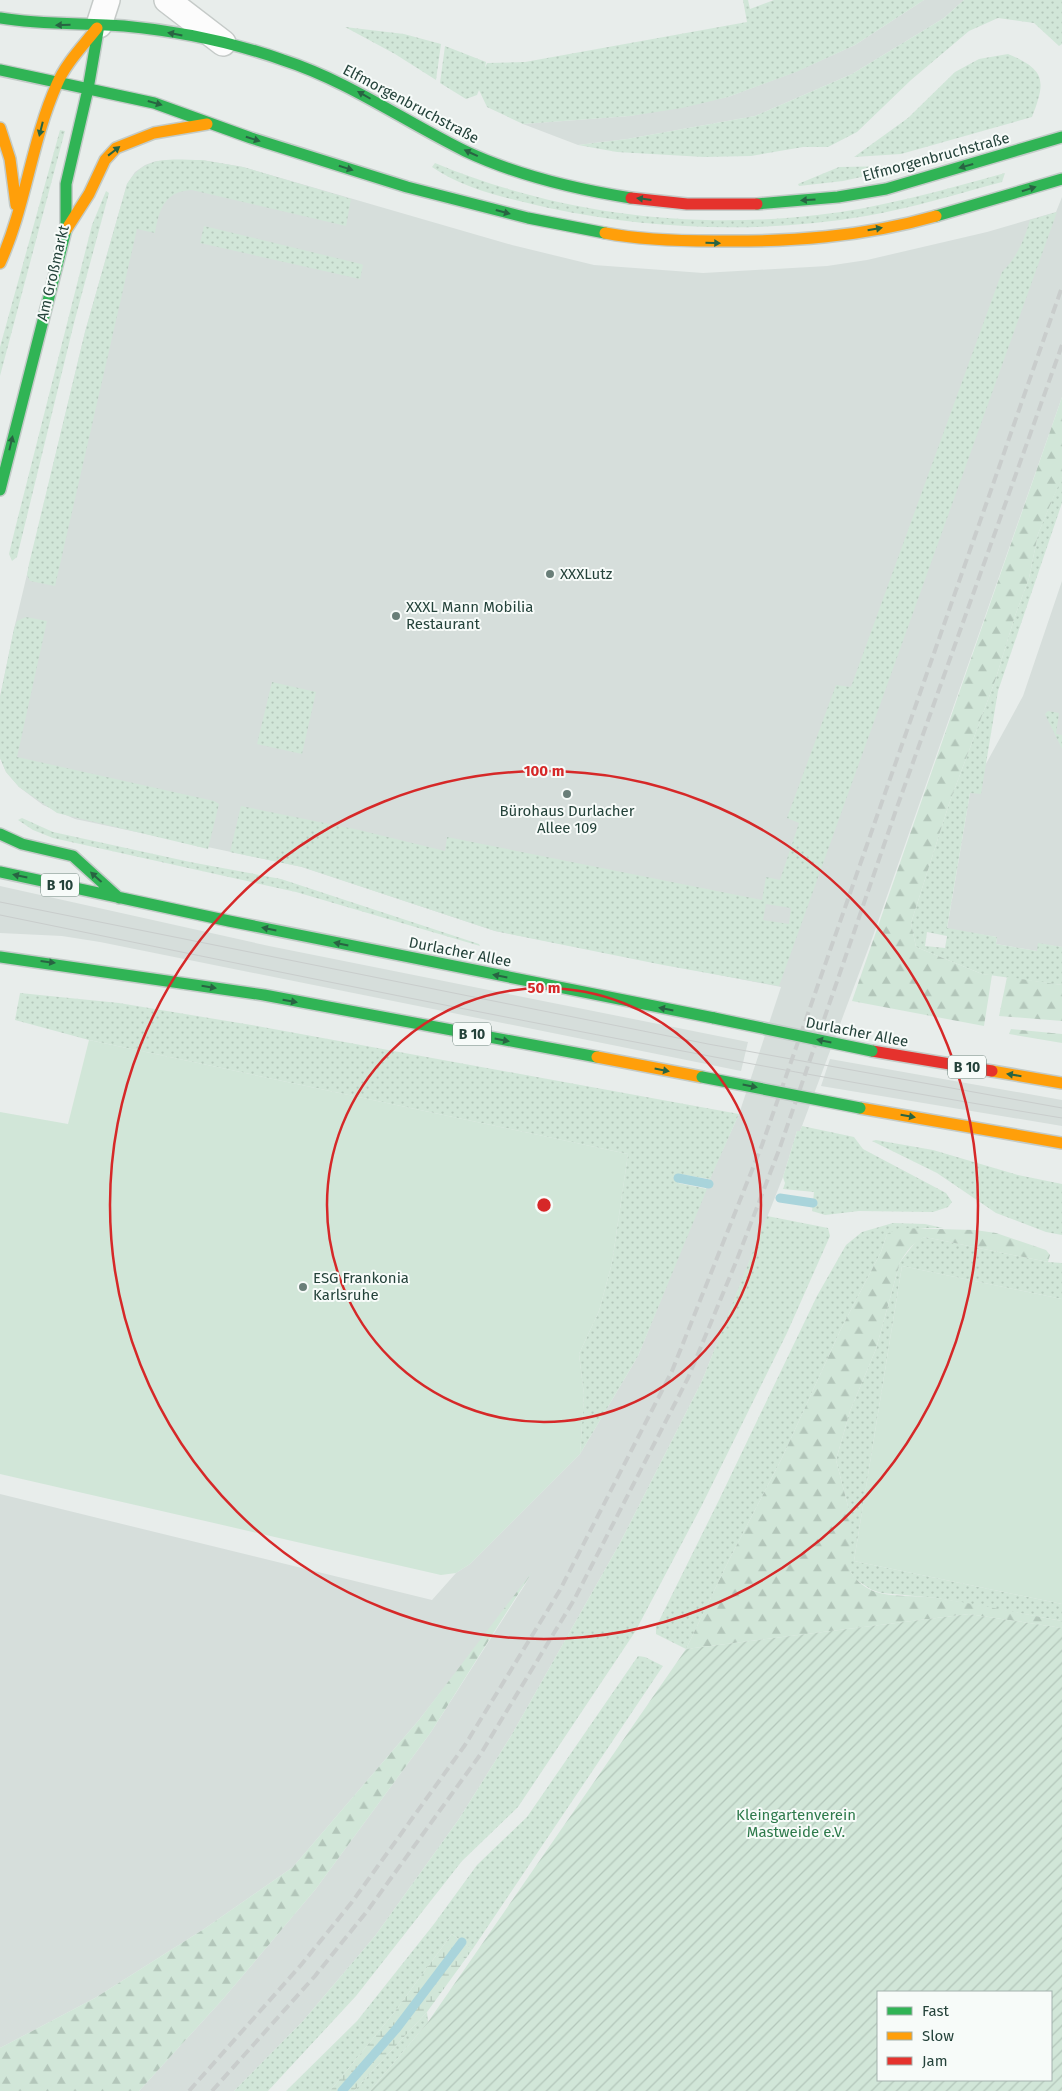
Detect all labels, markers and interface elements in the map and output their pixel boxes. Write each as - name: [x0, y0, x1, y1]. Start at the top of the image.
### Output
- one-way arrow: [55, 21, 71, 29]
- one-way arrow: [167, 30, 183, 38]
- street label: Elfmorgenbruchstraße: [340, 61, 482, 147]
- one-way arrow: [357, 91, 370, 100]
- one-way arrow: [148, 100, 163, 108]
- one-way arrow: [37, 121, 45, 136]
- street label: Elfmorgenbruchstraße: [861, 129, 1011, 185]
- one-way arrow: [246, 135, 261, 143]
- one-way arrow: [107, 146, 120, 157]
- one-way arrow: [464, 148, 478, 156]
- one-way arrow: [958, 162, 973, 170]
- one-way arrow: [339, 164, 354, 172]
- one-way arrow: [1022, 184, 1037, 192]
- one-way arrow: [635, 195, 651, 203]
- one-way arrow: [799, 197, 815, 205]
- one-way arrow: [495, 208, 510, 216]
- street label: Am Großmarkt: [33, 223, 73, 323]
- one-way arrow: [867, 225, 883, 233]
- one-way arrow: [705, 239, 721, 247]
- one-way arrow: [7, 435, 15, 450]
- place label: XXXLutz: [560, 565, 613, 583]
- marker: XXXLutz: [544, 568, 556, 580]
- place label: XXXL Mann Mobilia Restaurant: [406, 598, 534, 633]
- marker: XXXL Mann Mobilia Restaurant: [390, 610, 402, 622]
- text: 100 m: [524, 762, 564, 780]
- marker: Bürohaus Durlacher Allee 109: [561, 788, 573, 800]
- place label: Bürohaus Durlacher Allee 109: [499, 802, 635, 837]
- one-way arrow: [90, 871, 102, 883]
- one-way arrow: [13, 872, 28, 880]
- road number: B 10: [41, 874, 79, 896]
- one-way arrow: [262, 925, 277, 933]
- street label: Durlacher Allee: [407, 933, 513, 971]
- one-way arrow: [332, 939, 348, 947]
- one-way arrow: [41, 958, 57, 966]
- one-way arrow: [492, 972, 508, 980]
- text: 50 m: [527, 979, 561, 997]
- one-way arrow: [201, 983, 217, 991]
- one-way arrow: [283, 997, 298, 1005]
- one-way arrow: [658, 1005, 673, 1013]
- street label: Durlacher Allee: [804, 1013, 910, 1051]
- road number: B 10: [453, 1022, 491, 1046]
- one-way arrow: [494, 1036, 510, 1044]
- one-way arrow: [816, 1037, 831, 1045]
- road number: B 10: [948, 1056, 986, 1078]
- one-way arrow: [654, 1066, 670, 1074]
- one-way arrow: [1006, 1071, 1022, 1079]
- one-way arrow: [742, 1083, 758, 1091]
- one-way arrow: [900, 1113, 916, 1121]
- centre of rings: [535, 1196, 553, 1214]
- place label: ESG Frankonia Karlsruhe: [313, 1269, 409, 1304]
- marker: ESG Frankonia Karlsruhe: [297, 1281, 309, 1293]
- park label: Kleingartenverein Mastweide e.V.: [736, 1806, 856, 1841]
- legend: [877, 1991, 1052, 2081]
- text: Fast: [922, 2002, 949, 2020]
- text: Slow: [922, 2027, 954, 2045]
- text: Jam: [922, 2052, 948, 2070]

